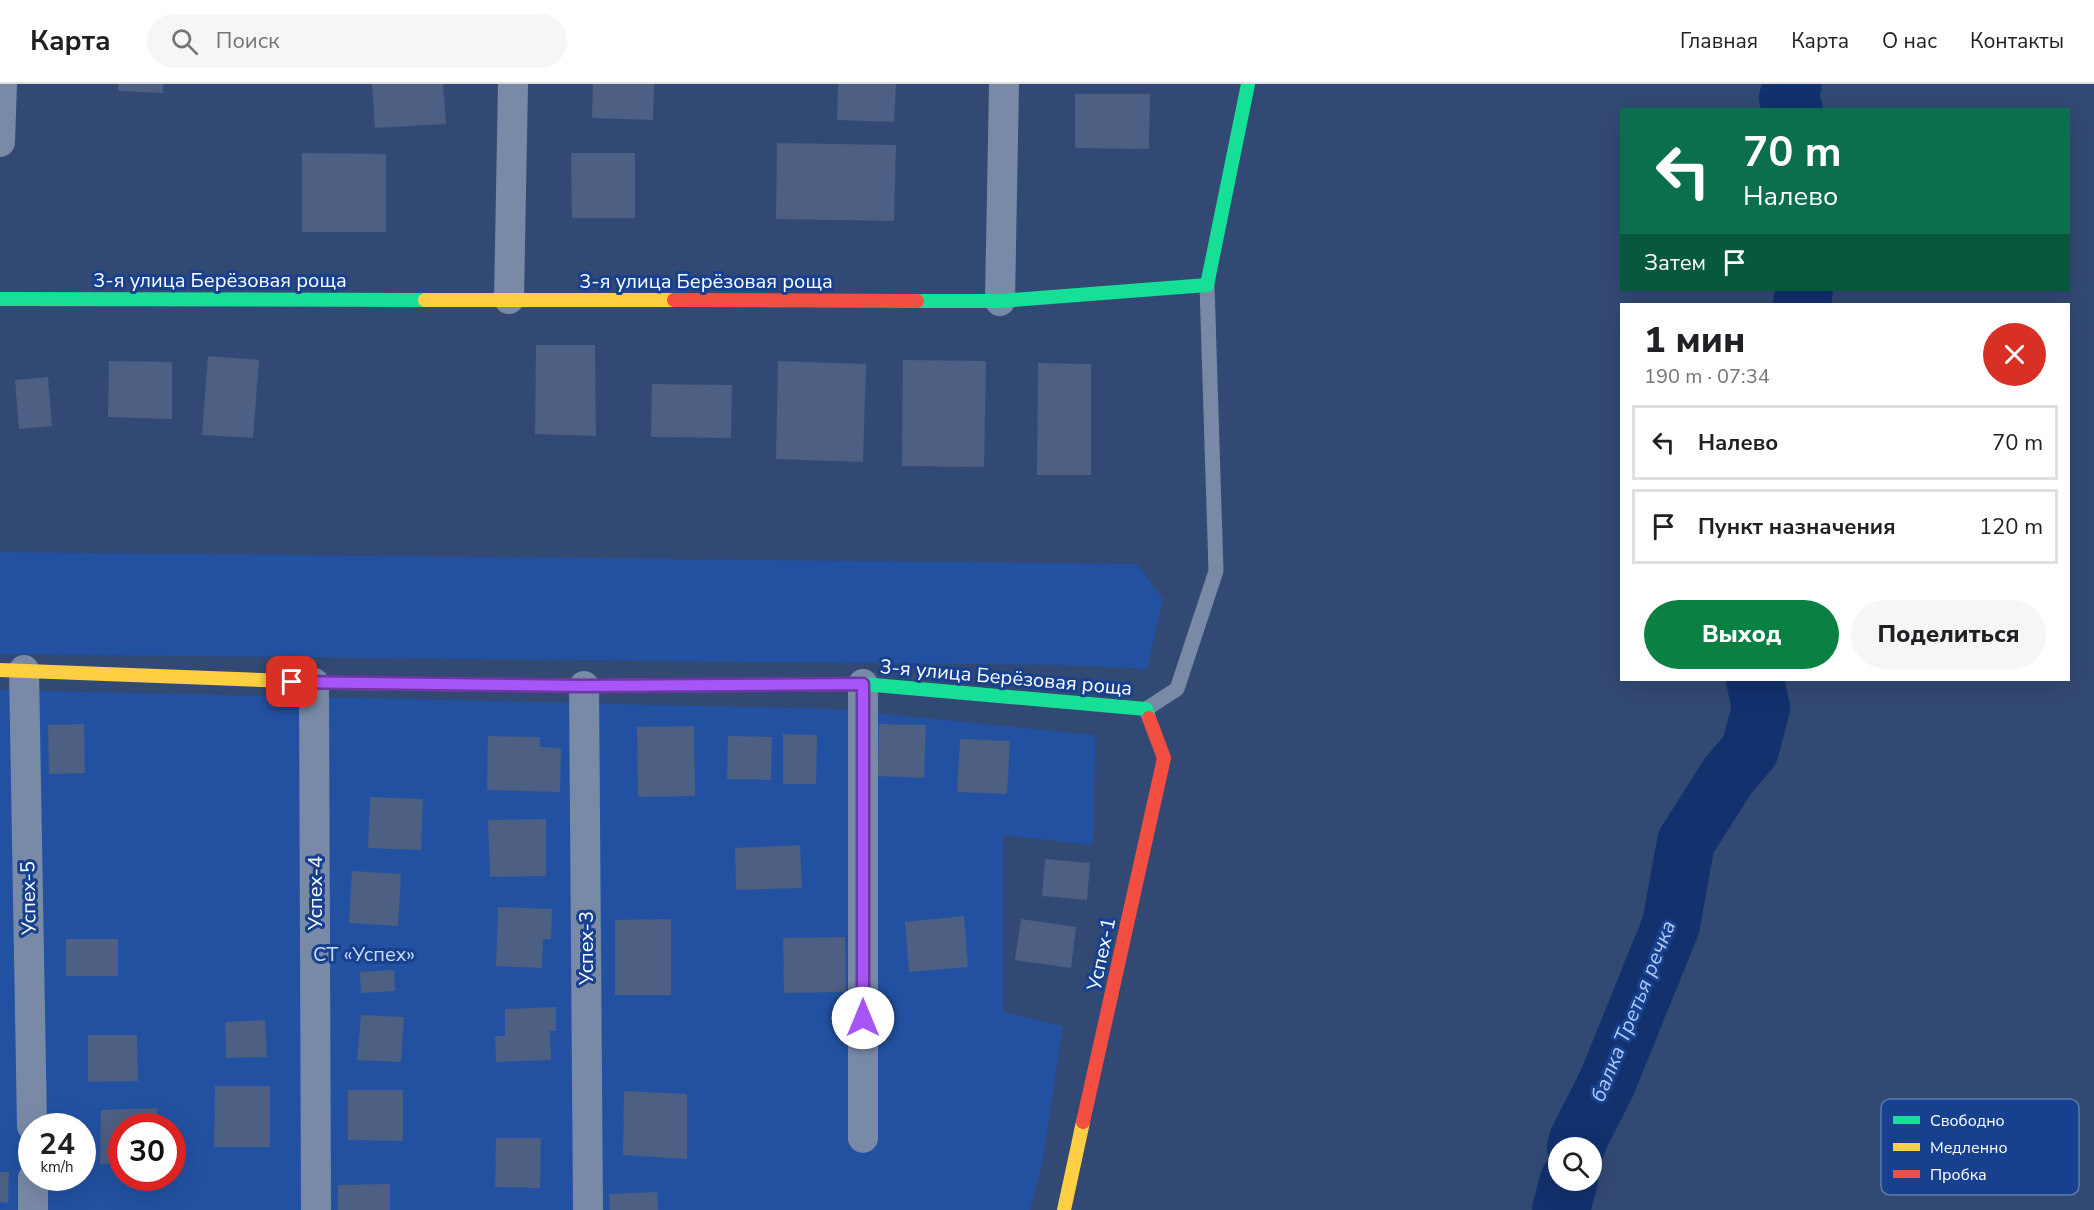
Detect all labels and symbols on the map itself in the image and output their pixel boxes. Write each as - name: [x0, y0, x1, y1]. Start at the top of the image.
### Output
- street label: 3-я улица Берёзовая роща: [93, 267, 347, 294]
- street label: 3-я улица Берёзовая роща: [579, 268, 833, 295]
- street label: 3-я улица Берёзовая роща: [879, 653, 1133, 702]
- pin: [266, 656, 317, 707]
- street label: Успех-4: [302, 856, 329, 931]
- street label: Успех-5: [14, 861, 43, 936]
- street label: Успех-3: [573, 911, 600, 986]
- street label: Успех-1: [1080, 915, 1122, 994]
- water label: балка Третья речка: [1584, 916, 1682, 1106]
- park label: СТ «Успех»: [313, 941, 415, 968]
- position arrow: [831, 986, 895, 1050]
- legend: [1881, 1099, 2079, 1195]
- text: Свободно: [1930, 1110, 2005, 1132]
- speed limit sign: 30: [108, 1113, 186, 1191]
- text: Медленно: [1930, 1137, 2008, 1159]
- text: Пробка: [1930, 1164, 1987, 1186]

